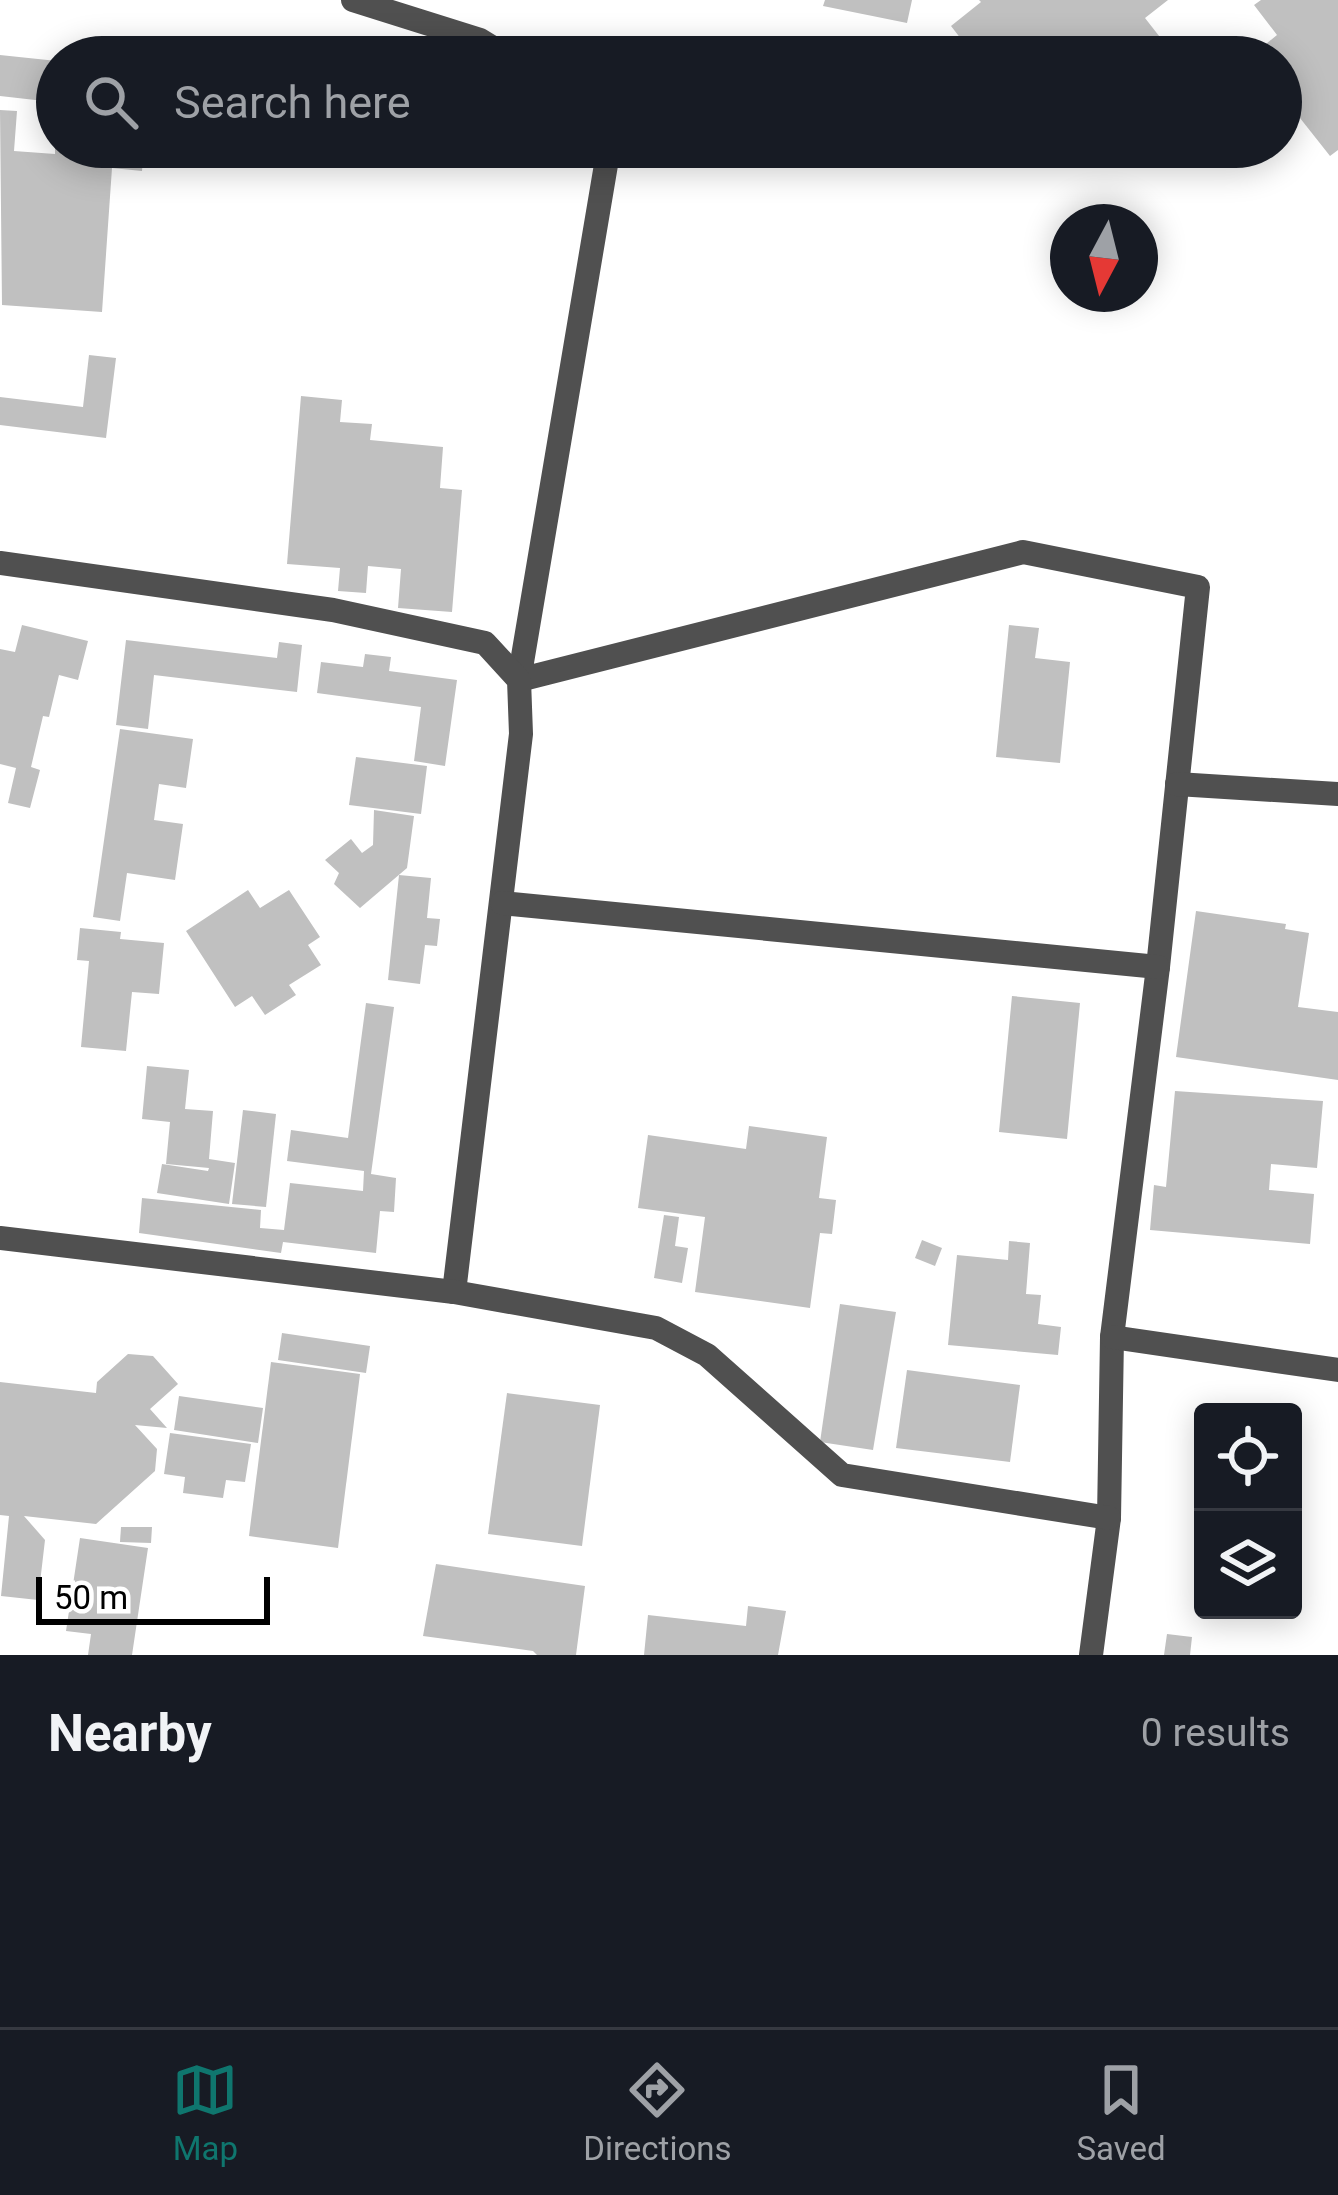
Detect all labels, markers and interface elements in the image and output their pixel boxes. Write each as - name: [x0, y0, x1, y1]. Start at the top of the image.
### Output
- search box: [36, 36, 1302, 168]
- icon: search: [78, 69, 144, 135]
- text: Search here: [174, 76, 411, 129]
- north arrow: [1050, 204, 1158, 312]
- map controls: [1194, 1403, 1302, 1619]
- button: locate: [1194, 1403, 1302, 1511]
- button: layers: [1194, 1511, 1302, 1619]
- scale bar: [36, 1571, 270, 1624]
- text: 50 m: [54, 1578, 128, 1617]
- text: Nearby: [48, 1704, 212, 1763]
- text: 0 results: [1141, 1710, 1290, 1756]
- tab: Map: [172, 2057, 238, 2168]
- tab: Directions: [583, 2057, 732, 2168]
- tab: Saved: [1076, 2057, 1166, 2168]

